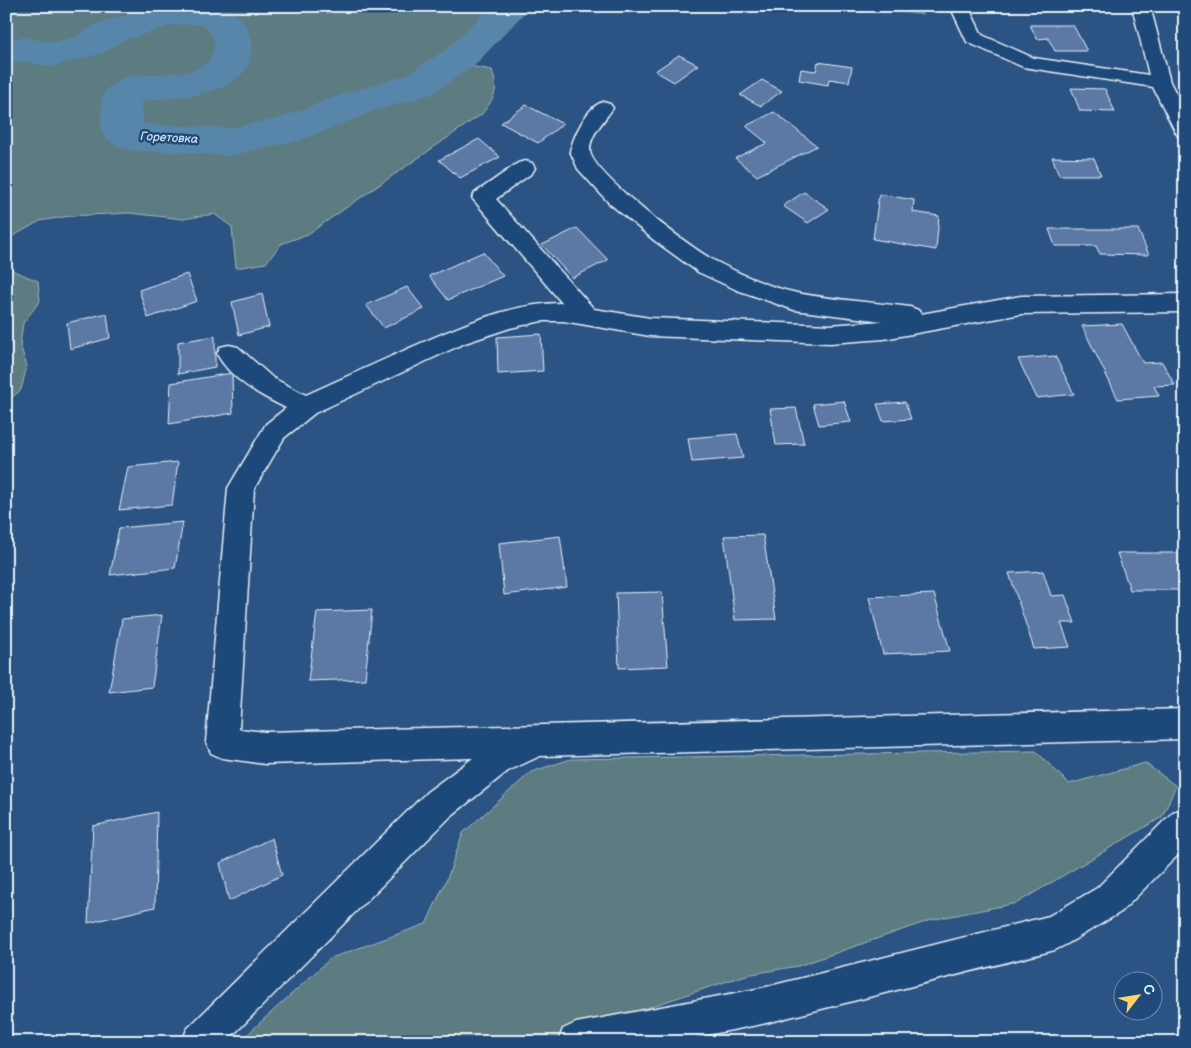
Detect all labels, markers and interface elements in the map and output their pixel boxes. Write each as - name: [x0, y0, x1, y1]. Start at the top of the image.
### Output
- water label: Горетовка: [140, 129, 198, 147]
- north arrow: [1114, 970, 1164, 1020]
- text: С: [1139, 981, 1159, 998]

